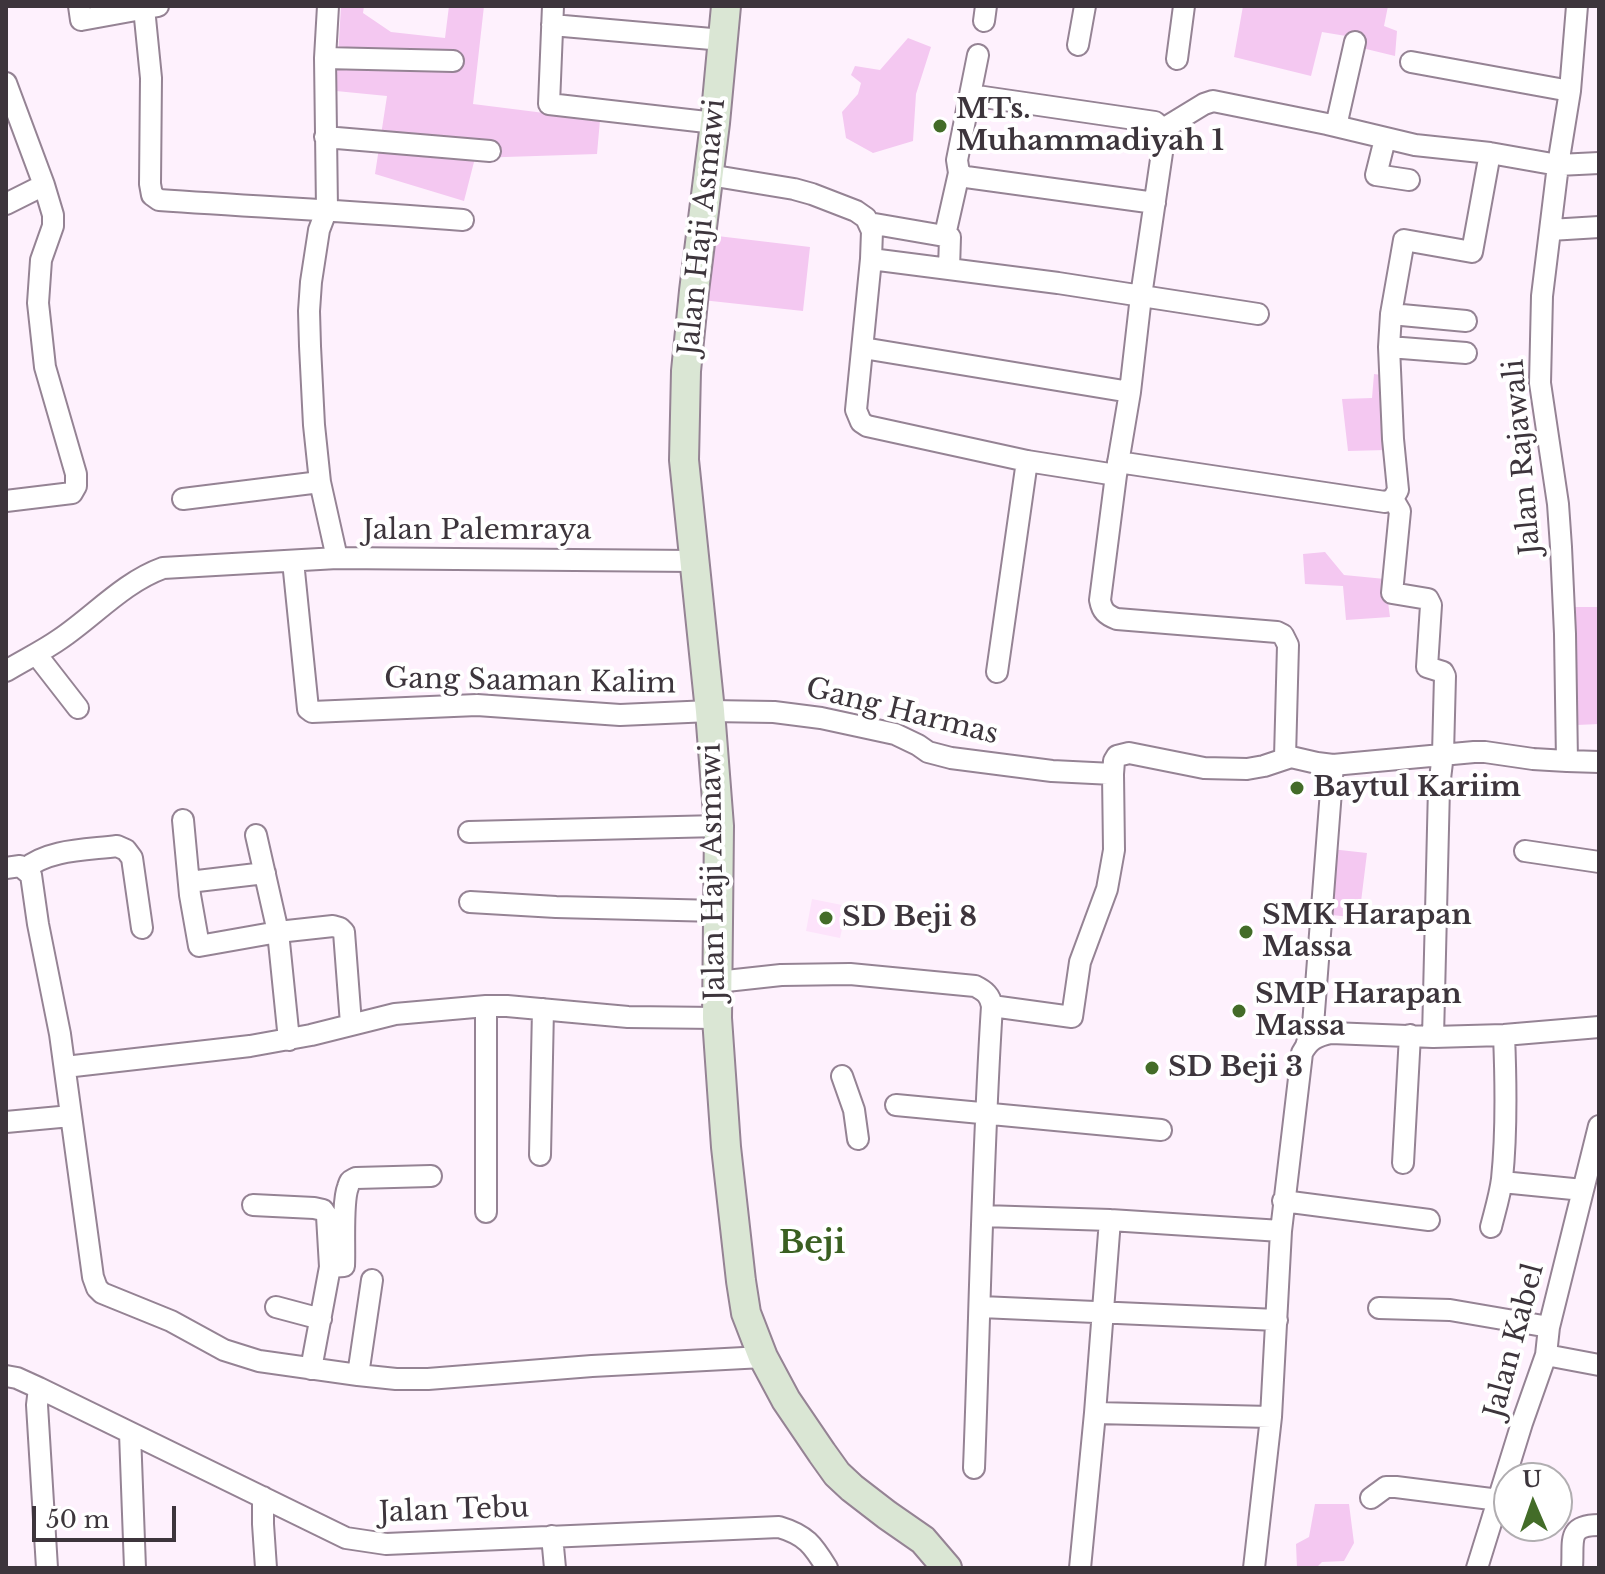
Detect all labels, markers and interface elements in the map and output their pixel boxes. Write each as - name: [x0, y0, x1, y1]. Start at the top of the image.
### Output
- place label: MTs. Muhammadiyah 1: [956, 93, 1224, 159]
- street label: Jalan Haji Asmawi: [673, 97, 733, 357]
- marker: MTs. Muhammadiyah 1: [931, 117, 949, 135]
- street label: Jalan Rajawali: [1498, 358, 1548, 556]
- street label: Jalan Palemraya: [363, 514, 591, 548]
- street label: Gang Saaman Kalim: [384, 663, 676, 701]
- street label: Gang Harmas: [802, 672, 1002, 752]
- street label: Jalan Haji Asmawi: [695, 743, 733, 1001]
- place label: Baytul Kariim: [1313, 771, 1521, 805]
- marker: Baytul Kariim: [1288, 779, 1306, 797]
- place label: SMK Harapan Massa: [1262, 899, 1472, 965]
- place label: SD Beji 8: [842, 901, 977, 935]
- marker: SD Beji 8: [817, 909, 835, 927]
- marker: SMK Harapan Massa: [1237, 923, 1255, 941]
- place label: SMP Harapan Massa: [1255, 978, 1462, 1044]
- marker: SMP Harapan Massa: [1230, 1002, 1248, 1020]
- place label: SD Beji 3: [1168, 1051, 1303, 1085]
- marker: SD Beji 3: [1143, 1059, 1161, 1077]
- district label: Beji: [779, 1225, 845, 1263]
- street label: Jalan Kabel: [1478, 1260, 1552, 1422]
- north arrow: [1493, 1462, 1573, 1542]
- text: U: [1522, 1466, 1542, 1493]
- scale bar: [36, 1490, 180, 1540]
- street label: Jalan Tebu: [378, 1492, 530, 1530]
- text: 50 m: [46, 1505, 109, 1534]

